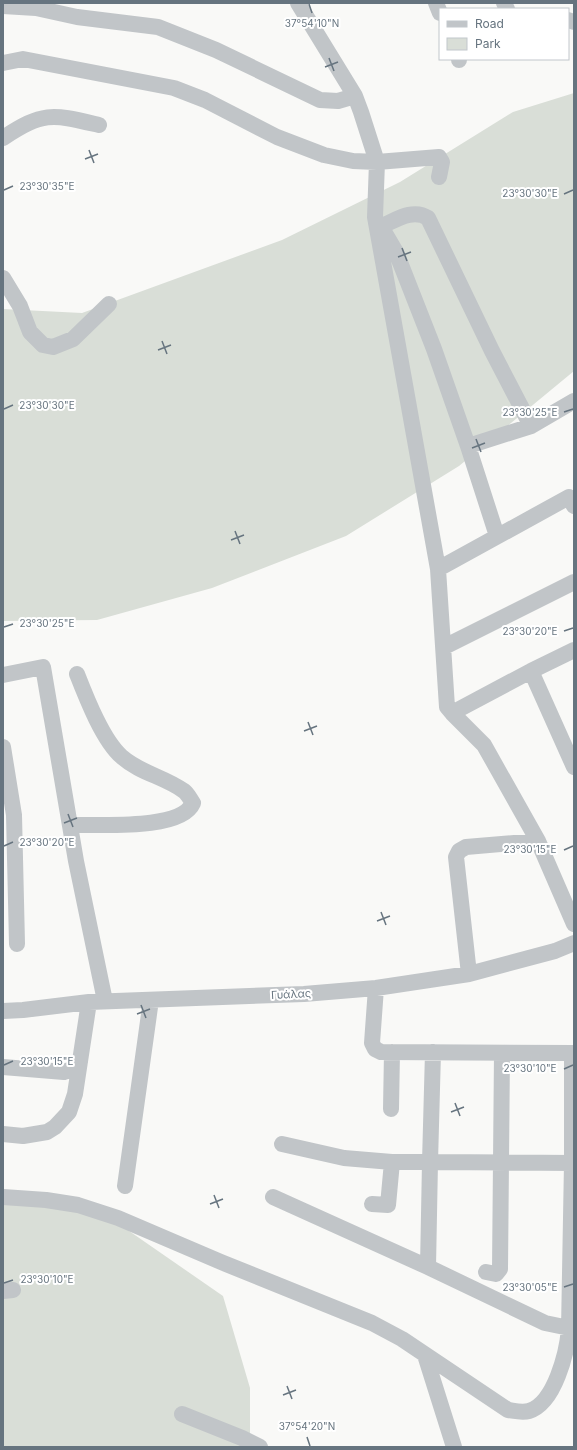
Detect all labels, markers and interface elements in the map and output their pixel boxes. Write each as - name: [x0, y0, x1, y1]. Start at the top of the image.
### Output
- legend: [439, 8, 569, 60]
- text: Road: [475, 16, 504, 31]
- text: 37°54'10"N: [285, 17, 339, 29]
- text: Park: [475, 36, 501, 51]
- text: 23°30'35"E: [19, 180, 75, 192]
- text: 23°30'30"E: [502, 187, 558, 199]
- text: 23°30'30"E: [19, 399, 75, 411]
- text: 23°30'25"E: [502, 406, 558, 418]
- text: 23°30'25"E: [19, 617, 75, 629]
- text: 23°30'20"E: [502, 625, 558, 637]
- text: 23°30'20"E: [19, 836, 75, 848]
- text: 23°30'15"E: [504, 843, 556, 855]
- street label: Γυάλας: [271, 986, 311, 1002]
- text: 23°30'15"E: [21, 1055, 73, 1067]
- text: 23°30'10"E: [503, 1062, 557, 1074]
- text: 23°30'10"E: [20, 1273, 74, 1285]
- text: 23°30'05"E: [502, 1281, 558, 1293]
- text: 37°54'20"N: [279, 1420, 335, 1432]

